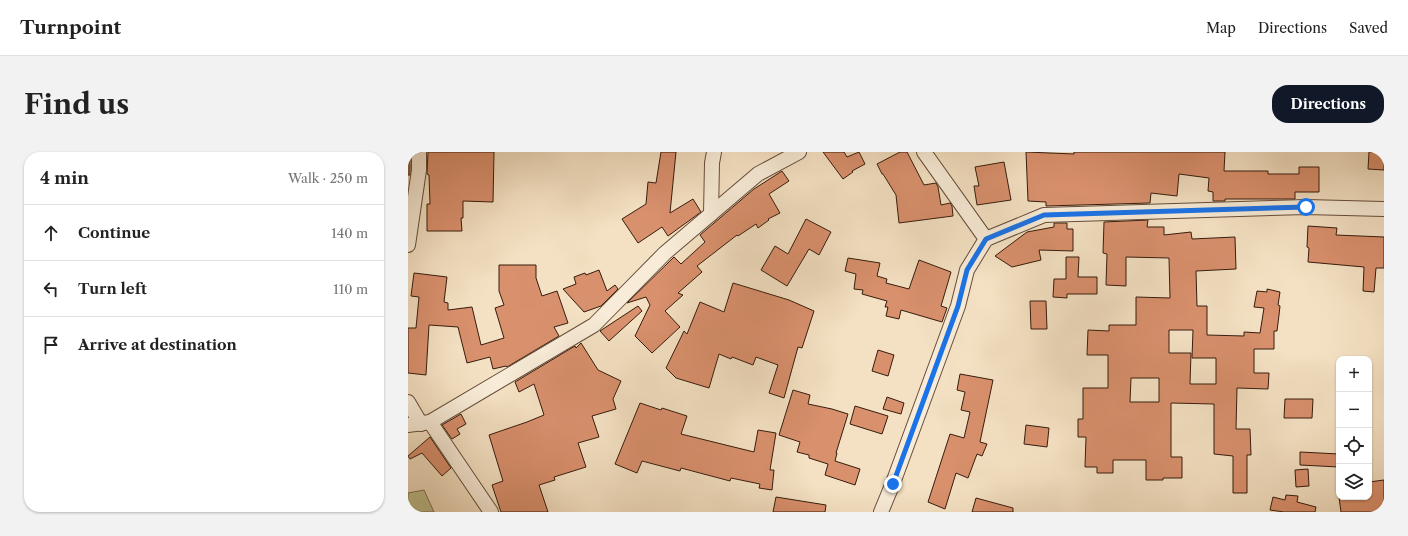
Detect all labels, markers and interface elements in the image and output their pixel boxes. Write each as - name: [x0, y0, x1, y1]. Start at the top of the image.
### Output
- text: Turnpoint: [20, 16, 121, 39]
- text: Map: [1206, 19, 1236, 37]
- text: Directions: [1258, 19, 1327, 37]
- text: Saved: [1349, 19, 1388, 37]
- button: Directions: [1272, 85, 1384, 123]
- text: Find us: [24, 87, 129, 121]
- text: 4 min: [40, 168, 89, 188]
- text: Walk · 250 m: [288, 170, 368, 186]
- route start: [1297, 198, 1315, 216]
- icon: ahead: [40, 222, 62, 244]
- text: Continue: [78, 223, 150, 242]
- text: 140 m: [331, 225, 368, 241]
- icon: left: [40, 278, 62, 300]
- text: Turn left: [78, 279, 147, 298]
- text: 110 m: [333, 281, 368, 297]
- icon: arrive: [40, 334, 62, 356]
- text: Arrive at destination: [78, 335, 237, 354]
- map controls: [1336, 356, 1372, 500]
- button: +: [1336, 356, 1372, 392]
- button: −: [1336, 392, 1372, 428]
- button: locate: [1336, 428, 1372, 464]
- button: layers: [1336, 464, 1372, 500]
- route end: [884, 475, 902, 493]

